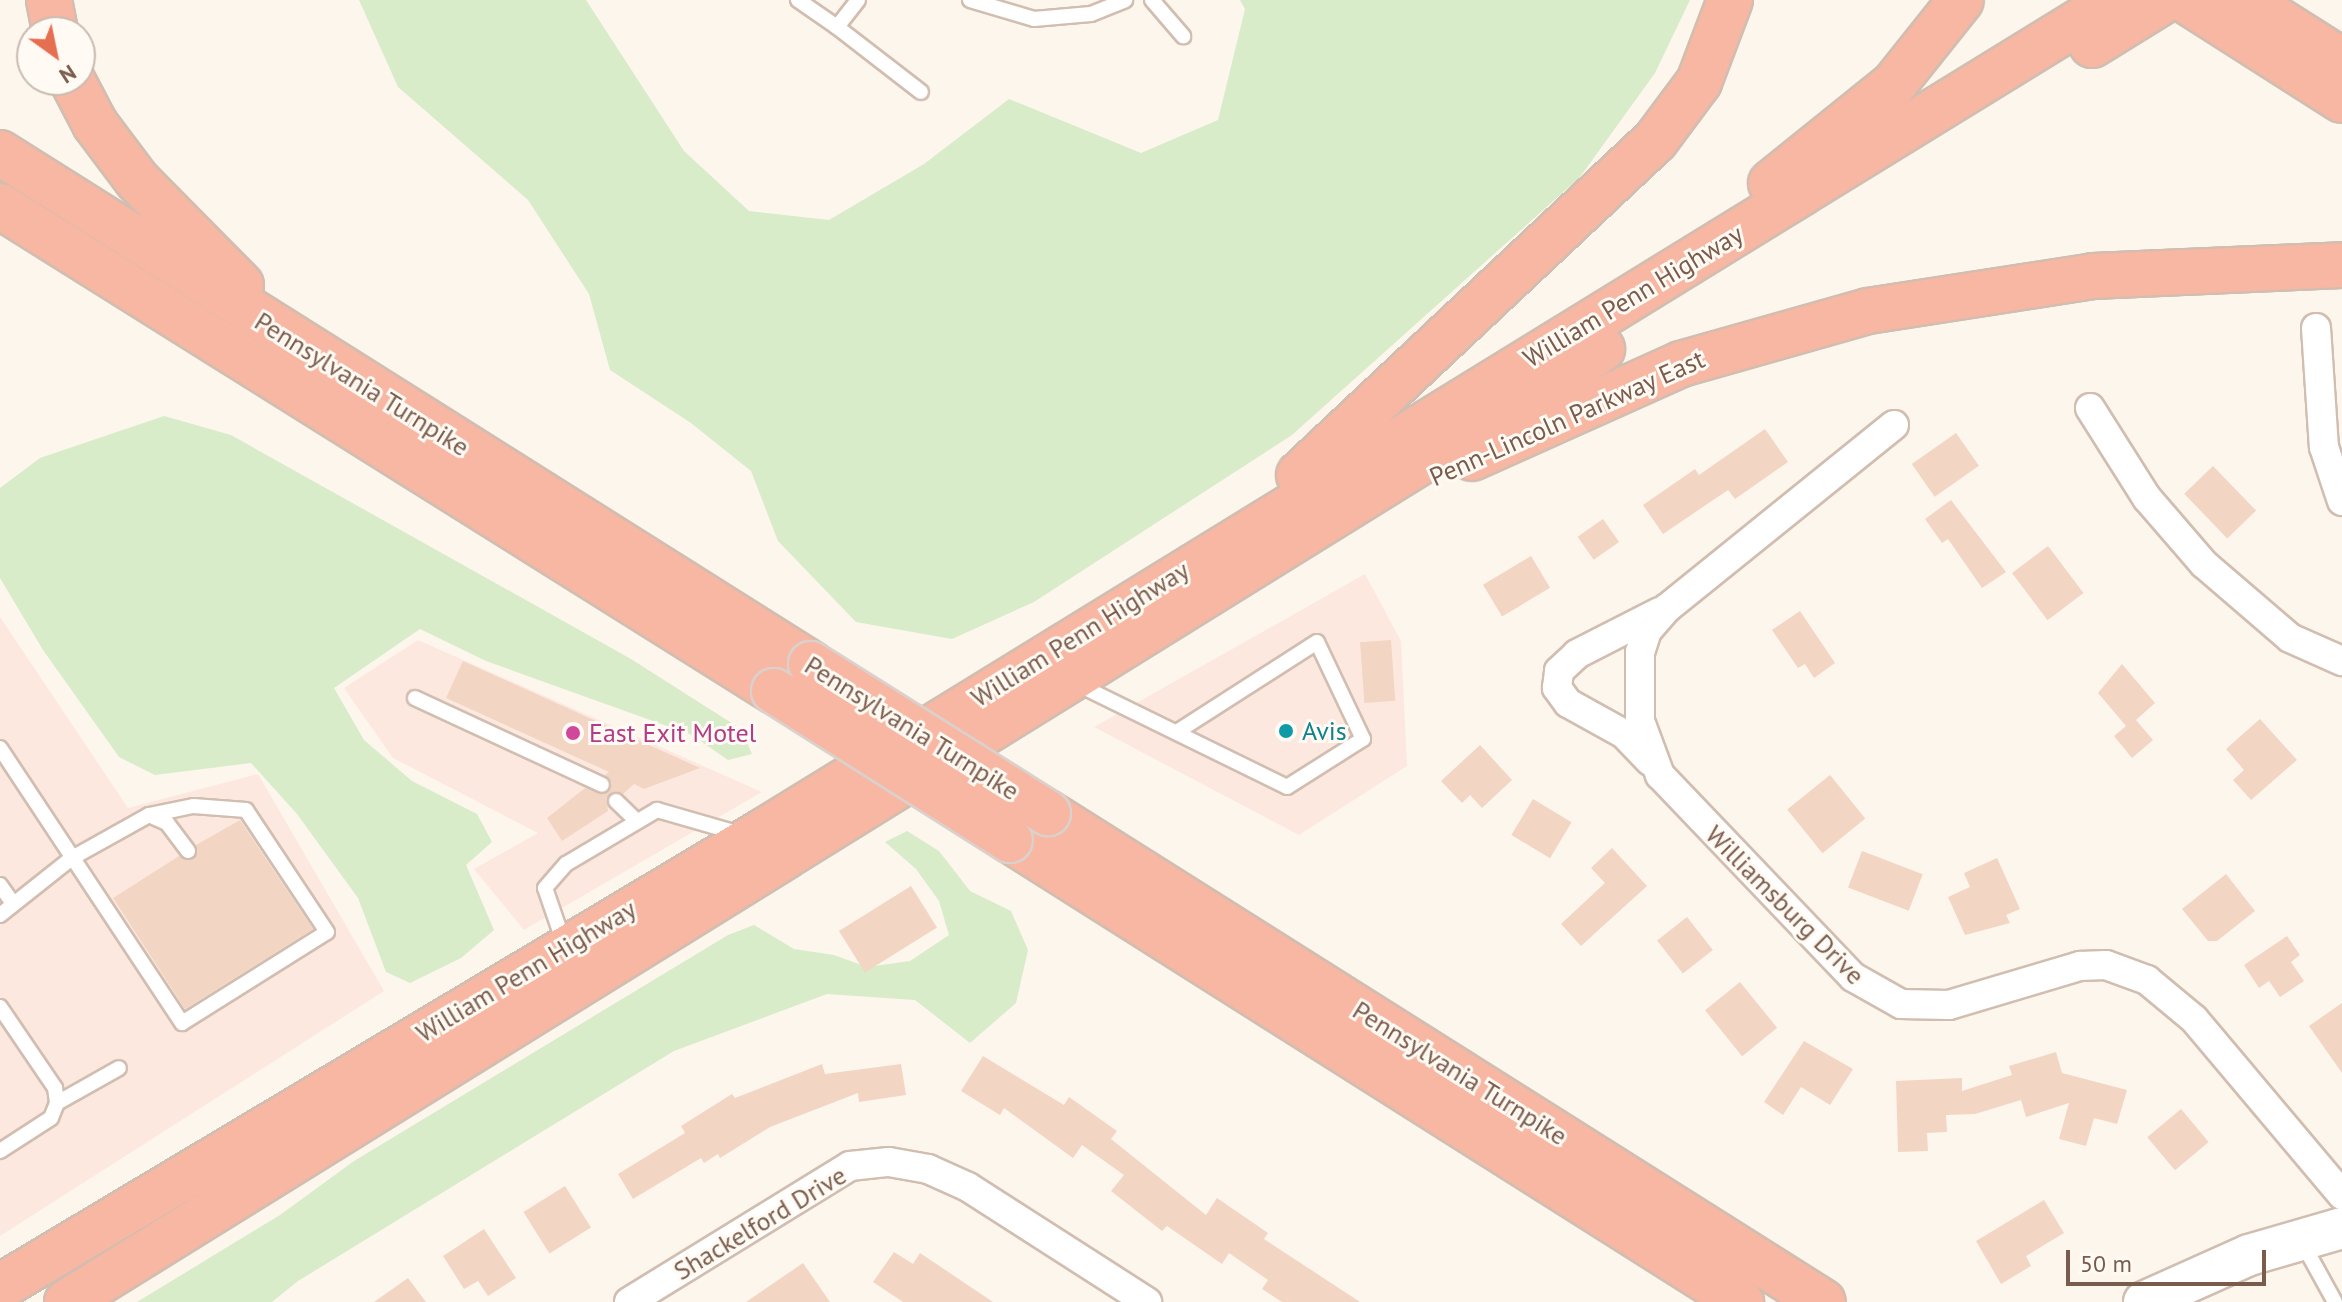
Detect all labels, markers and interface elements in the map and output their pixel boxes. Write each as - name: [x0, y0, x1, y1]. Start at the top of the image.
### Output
- north arrow: [16, 16, 96, 96]
- text: N: [54, 59, 82, 90]
- street label: William Penn Highway: [1518, 218, 1748, 374]
- street label: Pennsylvania Turnpike: [249, 305, 475, 463]
- street label: Penn-Lincoln Parkway East: [1424, 343, 1710, 493]
- street label: William Penn Highway: [966, 554, 1194, 714]
- street label: Pennsylvania Turnpike: [799, 649, 1025, 807]
- place label: Avis: [1302, 715, 1347, 747]
- place label: East Exit Motel: [589, 717, 756, 749]
- marker: Avis: [1277, 722, 1295, 740]
- marker: East Exit Motel: [564, 724, 582, 742]
- street label: Williamsburg Drive: [1699, 819, 1871, 991]
- street label: William Penn Highway: [411, 893, 641, 1049]
- street label: Pennsylvania Turnpike: [1347, 994, 1573, 1152]
- street label: Shackelford Drive: [668, 1159, 852, 1287]
- scale bar: [2070, 1234, 2270, 1284]
- text: 50 m: [2080, 1248, 2132, 1279]

